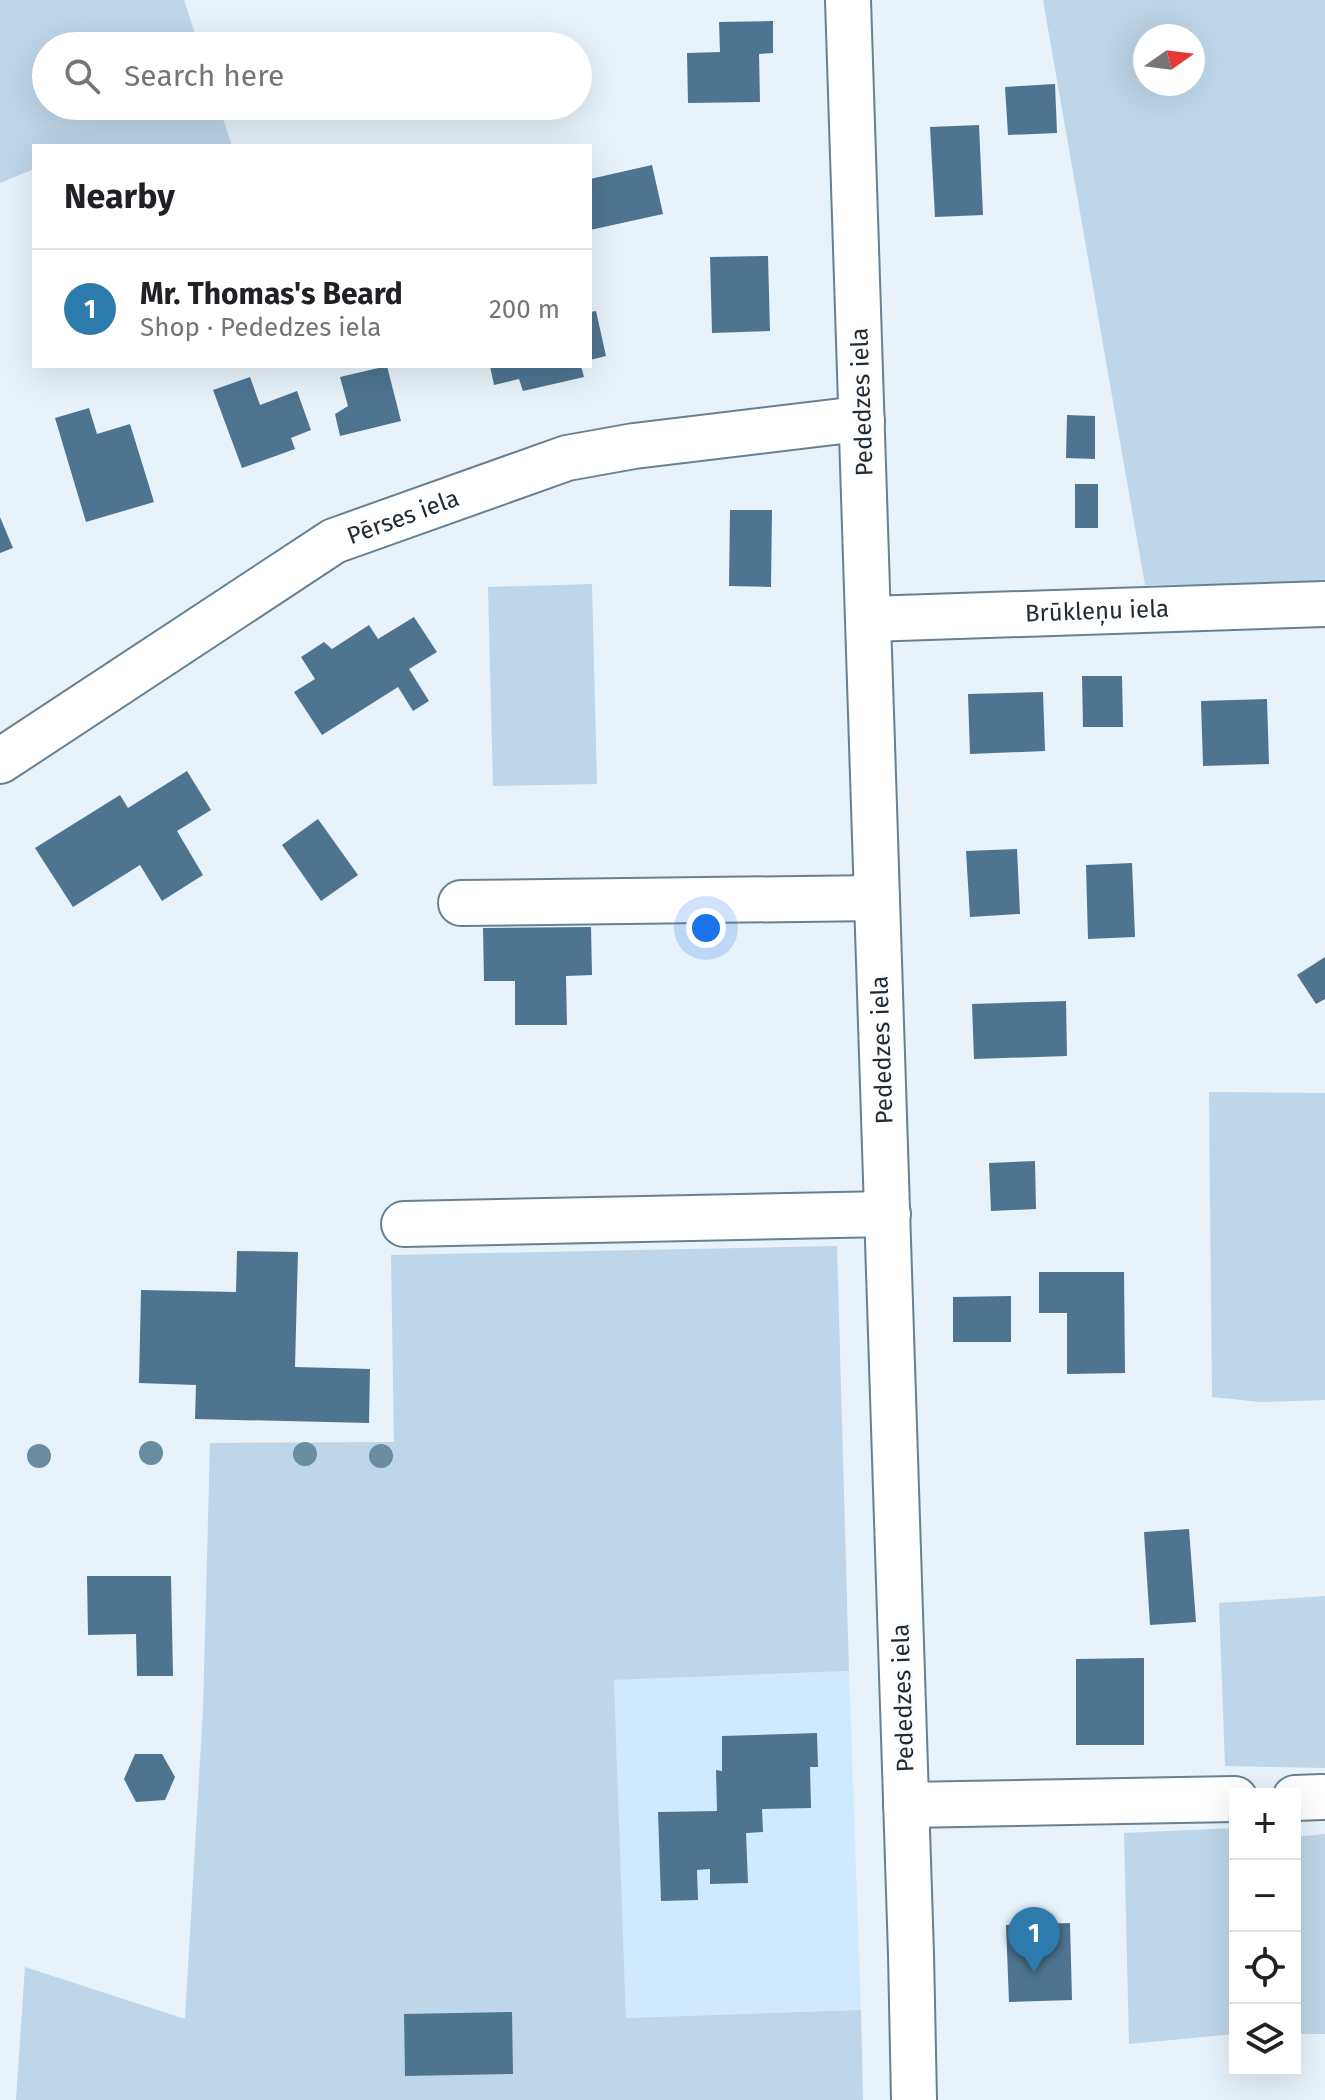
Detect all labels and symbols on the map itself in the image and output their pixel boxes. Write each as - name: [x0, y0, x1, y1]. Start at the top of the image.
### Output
- north arrow: [1133, 24, 1205, 96]
- street label: Pededzes iela: [845, 327, 879, 477]
- street label: Pērses iela: [343, 484, 463, 550]
- street label: Brūkleņu iela: [1024, 594, 1170, 630]
- your location: [686, 908, 726, 948]
- street label: Pededzes iela: [865, 975, 899, 1125]
- street label: Pededzes iela: [886, 1623, 920, 1773]
- pin: 1: [1008, 1907, 1060, 1973]

